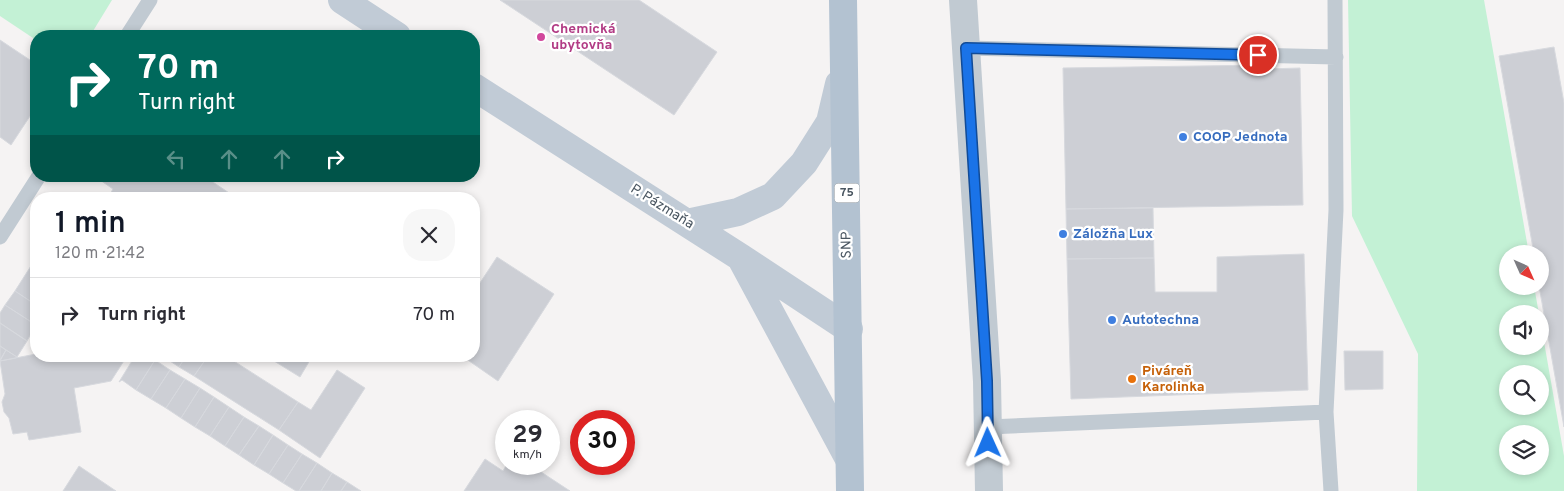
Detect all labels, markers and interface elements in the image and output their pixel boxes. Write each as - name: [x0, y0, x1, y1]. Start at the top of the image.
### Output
- place label: Chemická ubytovňa: [551, 21, 616, 54]
- marker: Chemická ubytovňa: [535, 31, 547, 43]
- pin: [1237, 34, 1279, 76]
- icon: arrive: [1244, 41, 1272, 69]
- text: 70 m: [138, 47, 219, 91]
- icon: right: [55, 50, 120, 115]
- text: Turn right: [138, 90, 235, 117]
- place label: COOP Jednota: [1193, 129, 1288, 146]
- marker: COOP Jednota: [1177, 131, 1189, 143]
- icon: left: [162, 145, 190, 173]
- icon: ahead: [215, 145, 243, 173]
- icon: ahead: [268, 145, 296, 173]
- icon: right: [321, 145, 349, 173]
- street label: P. Pázmaňa: [627, 181, 697, 233]
- road number: 75: [834, 184, 860, 202]
- text: 1 min: [55, 206, 126, 243]
- button: close: [403, 209, 455, 261]
- place label: Záložňa Lux: [1073, 226, 1153, 243]
- marker: Záložňa Lux: [1057, 228, 1069, 240]
- street label: SNP: [838, 231, 856, 259]
- text: 120 m · 21:42: [55, 244, 145, 264]
- north arrow: [1499, 245, 1549, 295]
- map controls: [1499, 245, 1549, 475]
- icon: right: [55, 301, 83, 329]
- text: Turn right: [98, 303, 186, 327]
- text: 70 m: [413, 303, 455, 327]
- button: sound: [1499, 305, 1549, 355]
- place label: Autotechna: [1122, 312, 1199, 329]
- marker: Autotechna: [1106, 314, 1118, 326]
- place label: Piváreň Karolinka: [1142, 363, 1205, 396]
- button: search: [1499, 365, 1549, 415]
- marker: Piváreň Karolinka: [1126, 373, 1138, 385]
- speed limit sign: 30: [570, 410, 635, 475]
- position arrow: [961, 416, 1013, 468]
- text: 29: [512, 420, 543, 452]
- button: layers: [1499, 425, 1549, 475]
- text: km/h: [513, 447, 542, 463]

